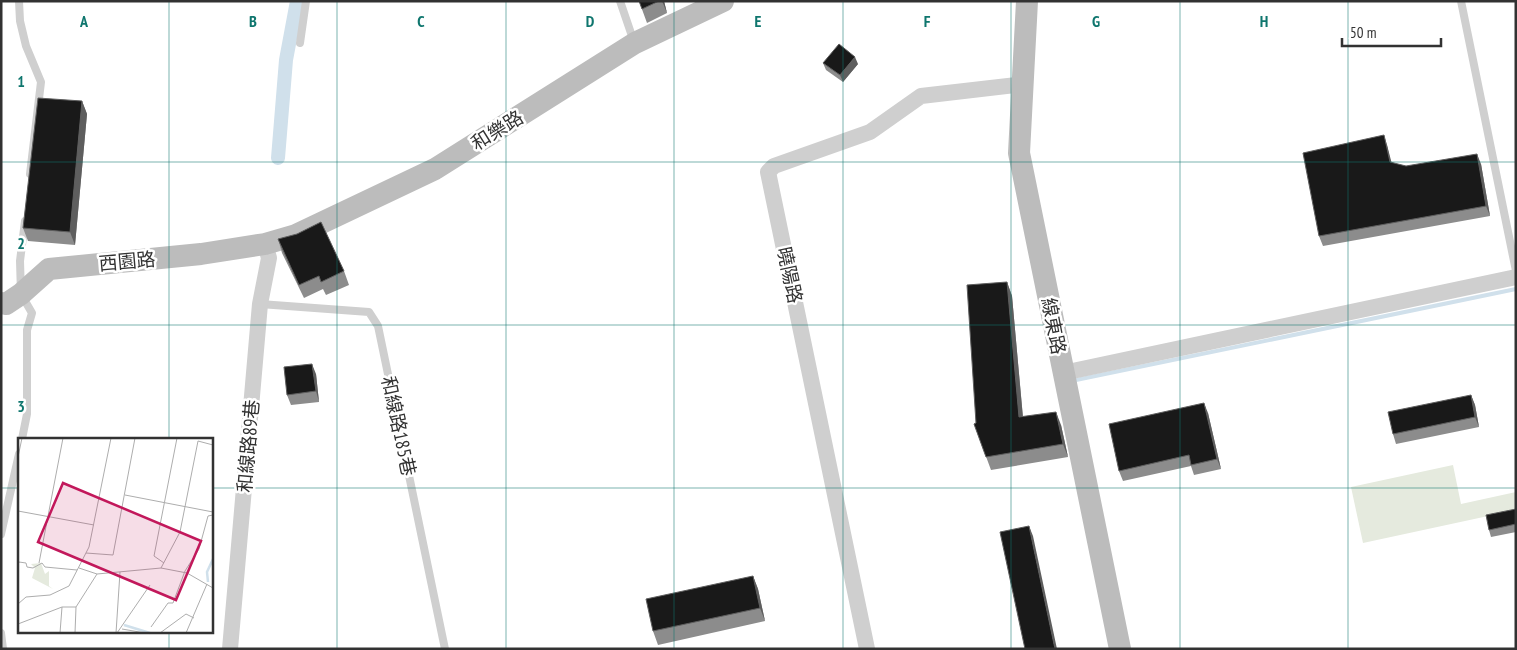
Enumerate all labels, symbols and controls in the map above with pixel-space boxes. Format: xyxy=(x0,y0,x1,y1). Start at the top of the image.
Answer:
text: A xyxy=(79,11,89,31)
text: B xyxy=(249,11,257,31)
text: C xyxy=(417,11,425,31)
text: D xyxy=(586,11,595,31)
text: E xyxy=(755,11,762,31)
text: F xyxy=(924,11,931,31)
text: G xyxy=(1092,11,1100,31)
text: H xyxy=(1260,11,1268,31)
scale bar xyxy=(1342,15,1441,47)
text: 50 m xyxy=(1350,23,1376,42)
text: 1 xyxy=(17,71,25,91)
street label: 和樂路 xyxy=(466,105,528,155)
text: 2 xyxy=(17,233,25,253)
street label: 曉陽路 xyxy=(772,245,808,305)
street label: 西園路 xyxy=(98,247,156,275)
street label: 線東路 xyxy=(1037,296,1071,356)
street label: 和線路185巷 xyxy=(377,374,421,478)
text: 3 xyxy=(17,396,25,416)
street label: 和線路89巷 xyxy=(232,399,264,493)
inset map xyxy=(18,438,212,632)

